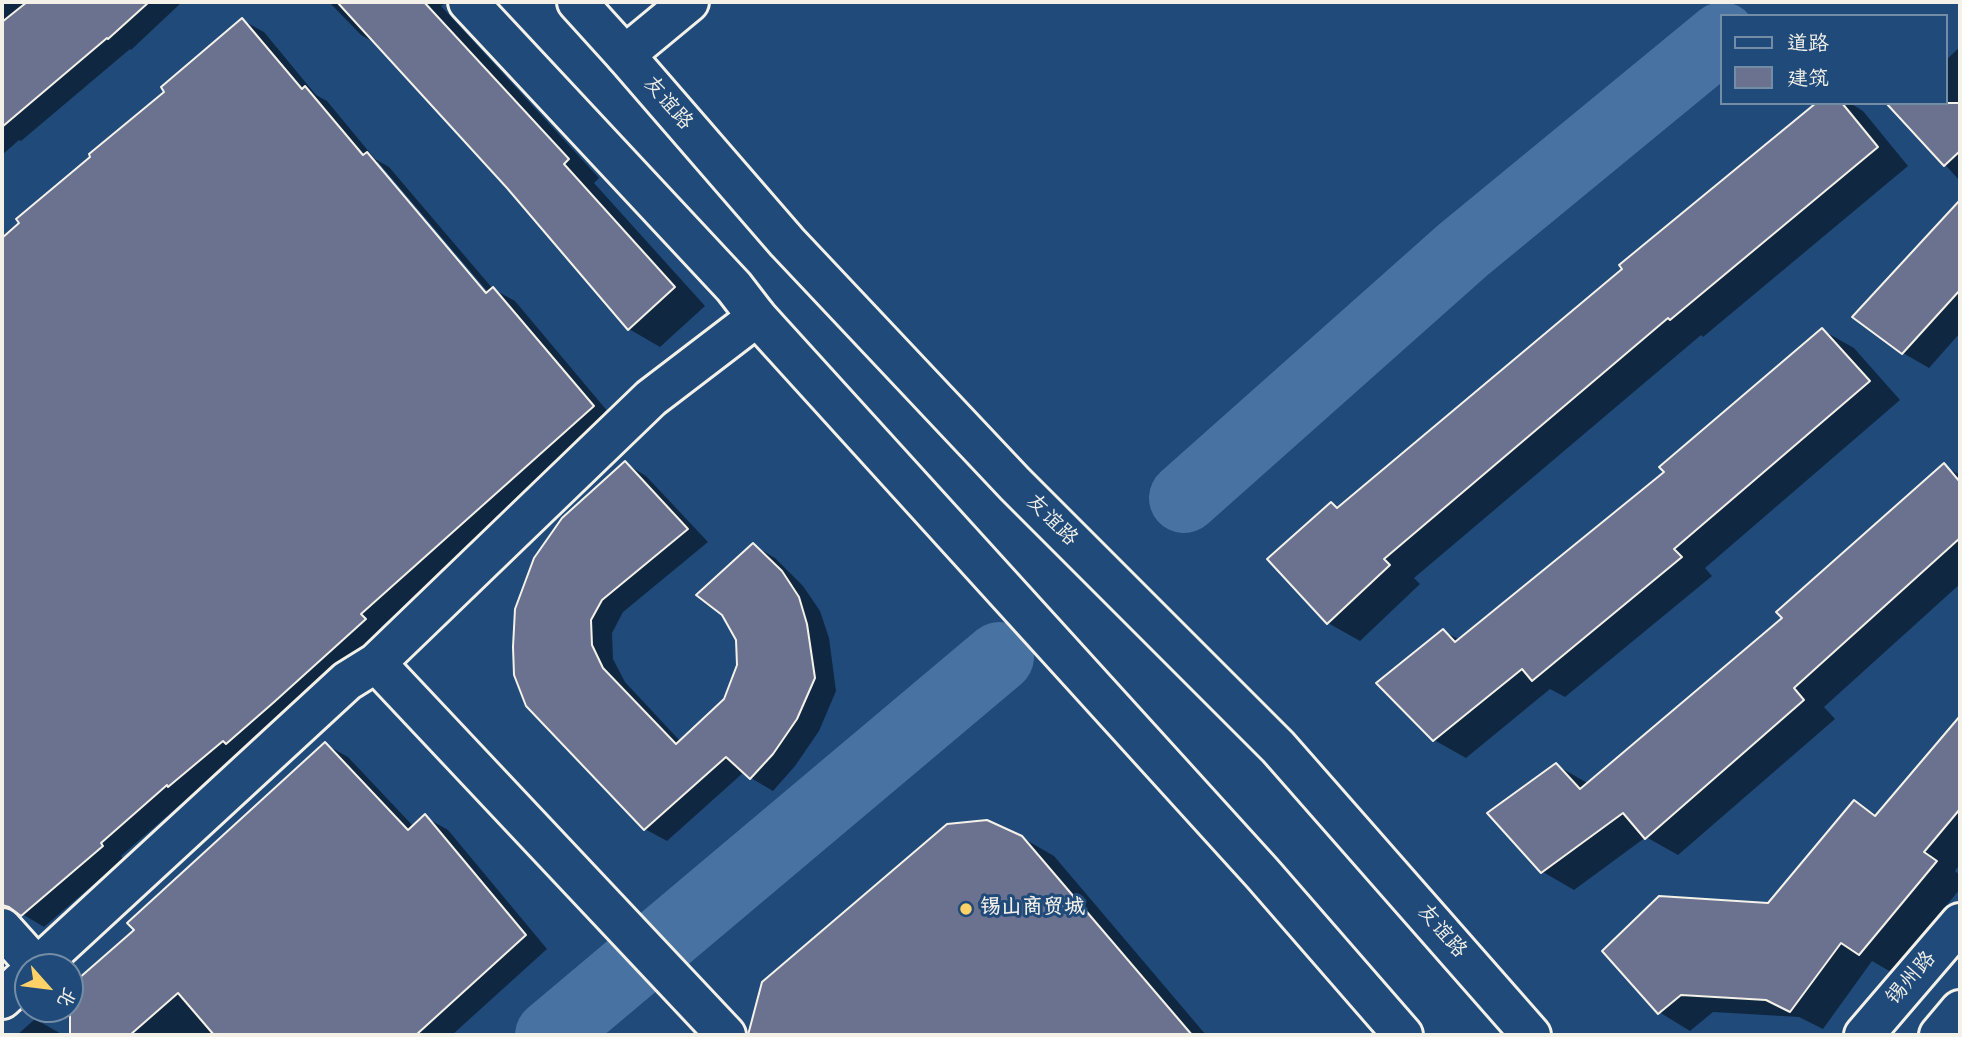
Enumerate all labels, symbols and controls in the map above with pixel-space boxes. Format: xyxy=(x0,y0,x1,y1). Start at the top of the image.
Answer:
legend xyxy=(1720,14,1948,105)
text: 道路 xyxy=(1787,29,1829,58)
text: 建筑 xyxy=(1787,64,1829,93)
street label: 友谊路 xyxy=(637,72,697,136)
street label: 友谊路 xyxy=(1020,490,1082,552)
place label: 锡山商贸城 xyxy=(980,896,1085,922)
street label: 友谊路 xyxy=(1411,900,1471,964)
marker: 锡山商贸城 xyxy=(958,901,974,917)
street label: 锡州路 xyxy=(1882,947,1942,1011)
north arrow xyxy=(14,953,84,1023)
text: 北 xyxy=(50,982,83,1012)

